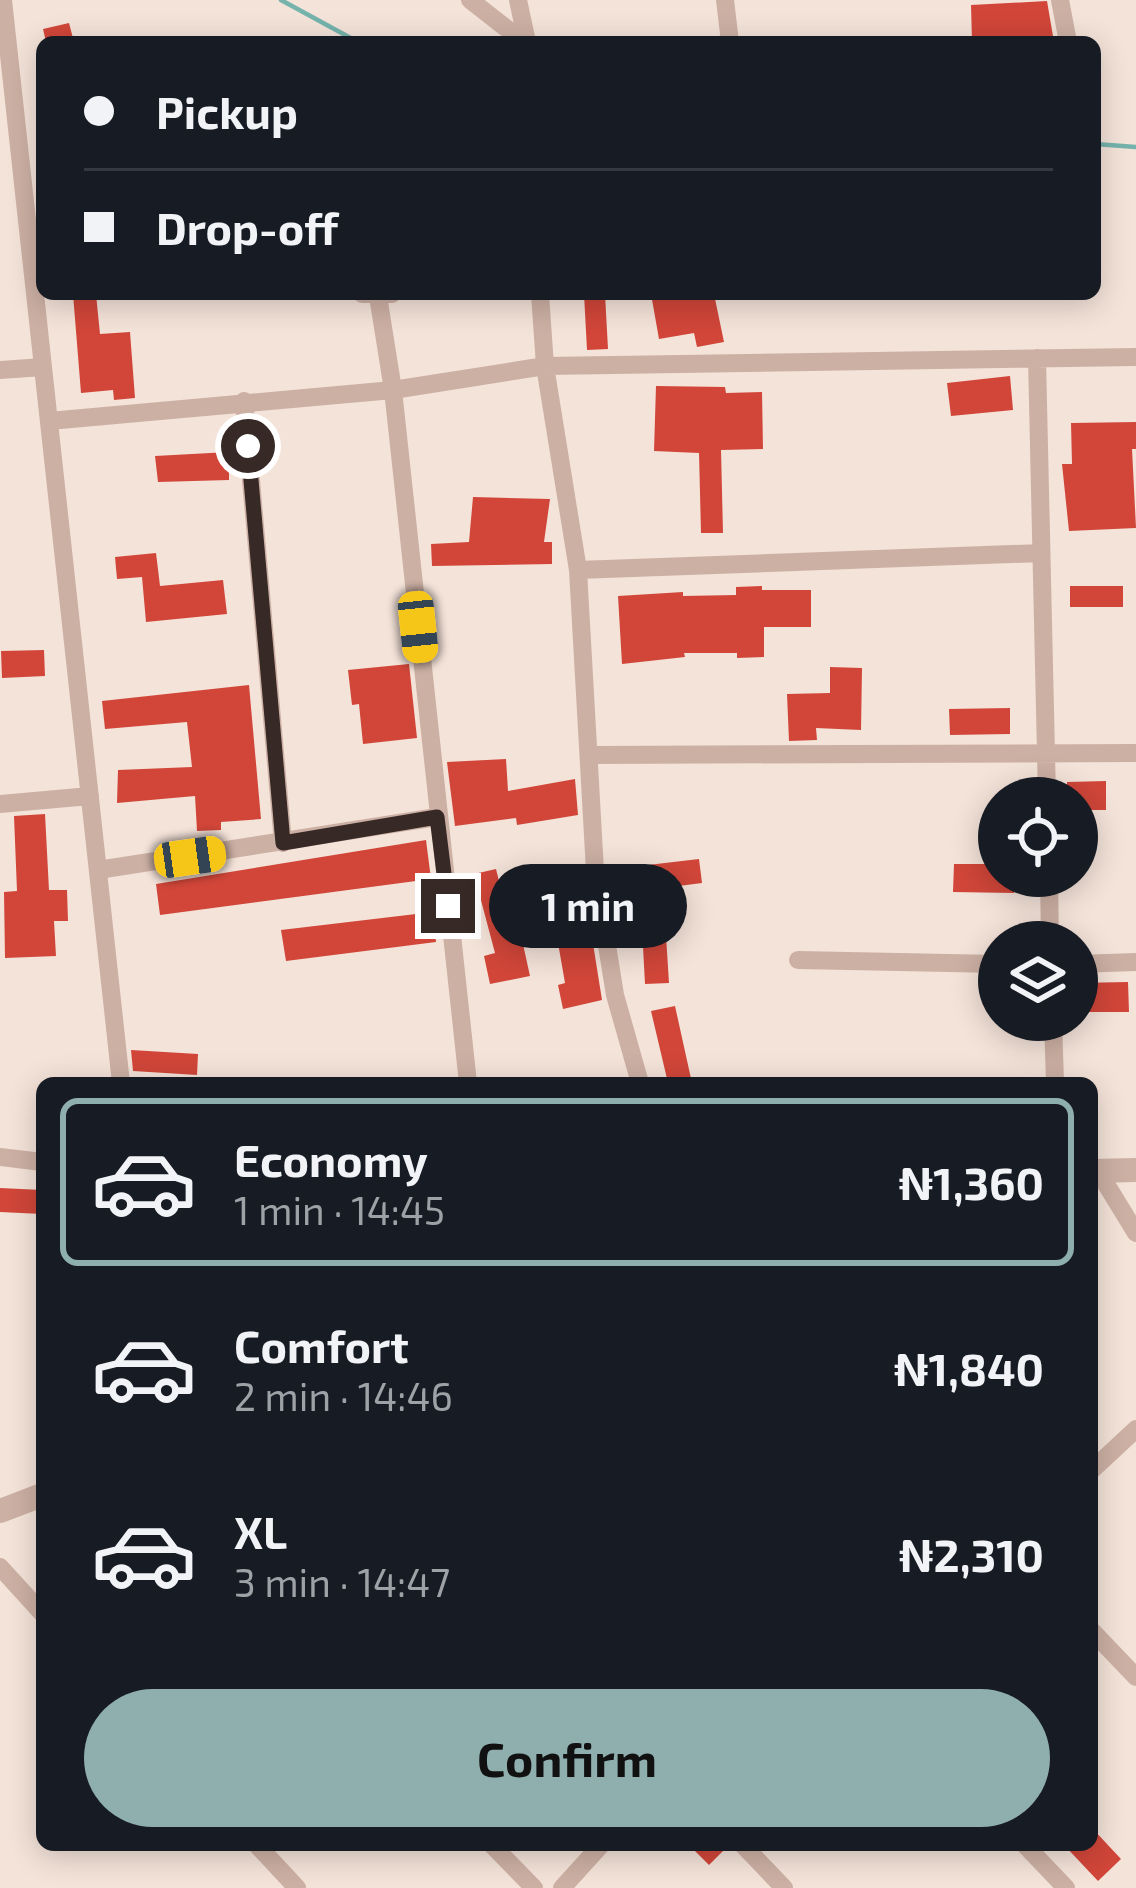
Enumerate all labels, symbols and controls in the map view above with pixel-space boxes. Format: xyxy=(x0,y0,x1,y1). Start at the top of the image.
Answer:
text: Pickup xyxy=(156,84,298,138)
text: Drop-off xyxy=(156,200,338,254)
route start xyxy=(221,419,275,473)
car xyxy=(396,589,440,665)
map controls xyxy=(978,777,1098,1041)
button: locate xyxy=(978,777,1098,897)
car xyxy=(152,834,228,880)
callout: 1 min xyxy=(490,864,688,948)
route end xyxy=(421,879,475,933)
text: 1 min xyxy=(541,882,635,929)
button: layers xyxy=(978,921,1098,1041)
icon: car xyxy=(90,1128,198,1236)
text: Economy xyxy=(234,1132,428,1186)
text: ₦1,360 xyxy=(898,1155,1044,1209)
text: 1 min · 14:45 xyxy=(234,1186,445,1233)
icon: car xyxy=(90,1314,198,1422)
text: Comfort xyxy=(234,1318,409,1372)
text: ₦1,840 xyxy=(894,1341,1044,1395)
text: 2 min · 14:46 xyxy=(234,1372,453,1419)
icon: car xyxy=(90,1500,198,1608)
text: XL xyxy=(234,1504,287,1558)
text: ₦2,310 xyxy=(899,1527,1044,1581)
text: 3 min · 14:47 xyxy=(234,1558,450,1605)
button: Confirm xyxy=(84,1689,1050,1827)

